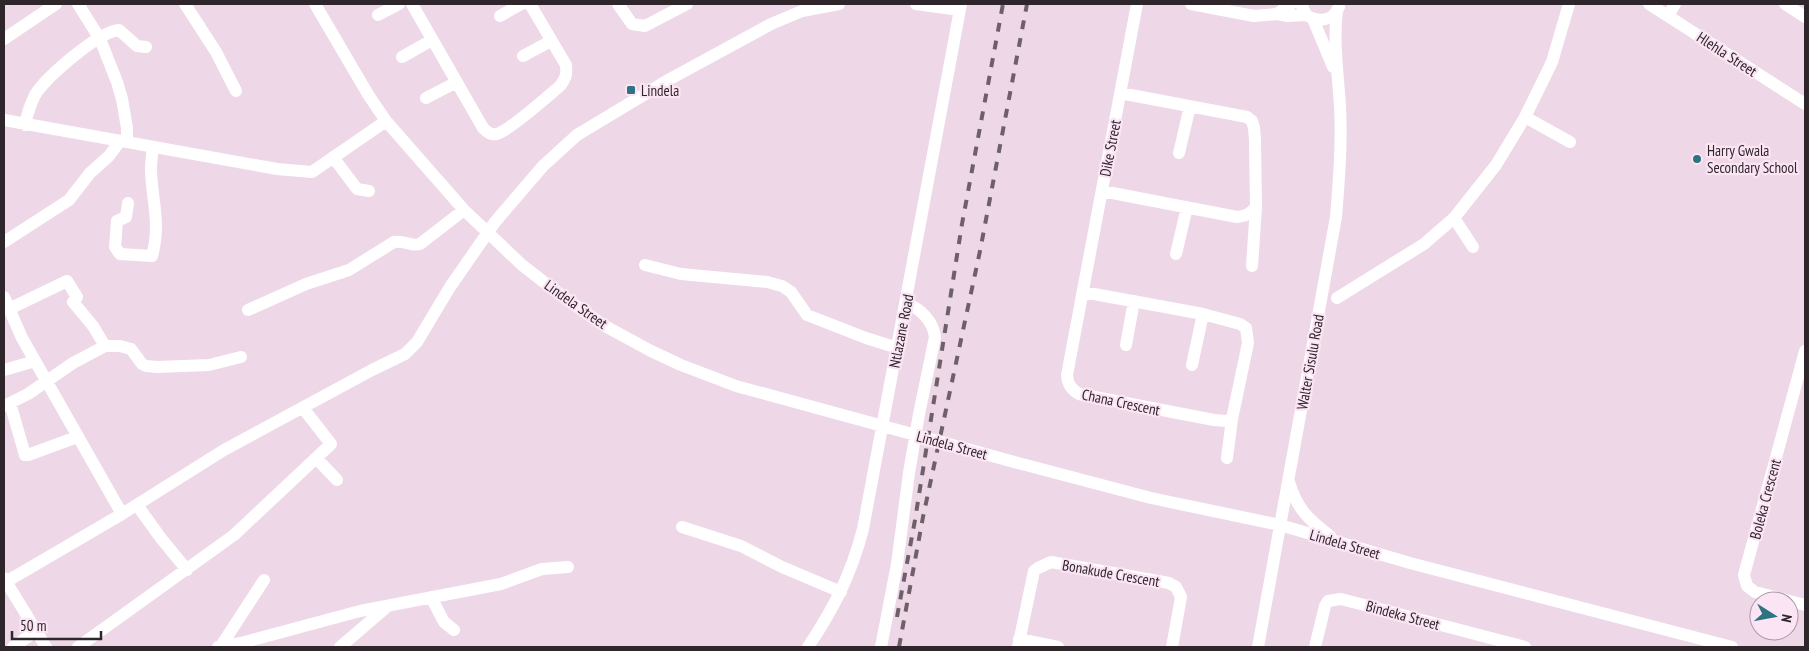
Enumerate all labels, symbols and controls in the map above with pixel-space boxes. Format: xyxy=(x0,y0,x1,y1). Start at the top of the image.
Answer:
street label: Hlehla Street xyxy=(1693,27,1761,81)
place label: Lindela xyxy=(641,81,679,100)
marker: Lindela xyxy=(625,84,637,96)
street label: Dike Street xyxy=(1095,118,1125,178)
place label: Harry Gwala Secondary School xyxy=(1707,141,1798,177)
marker: Harry Gwala Secondary School xyxy=(1691,153,1703,165)
street label: Lindela Street xyxy=(541,275,611,333)
street label: Ntlazane Road xyxy=(885,293,917,369)
street label: Walter Sisulu Road xyxy=(1292,313,1328,411)
street label: Chana Crescent xyxy=(1080,384,1162,420)
street label: Lindela Street xyxy=(915,426,989,464)
street label: Boleka Crescent xyxy=(1745,457,1785,541)
street label: Lindela Street xyxy=(1308,525,1382,563)
street label: Bonakude Crescent xyxy=(1061,555,1161,591)
north arrow xyxy=(1749,591,1799,641)
street label: Bindeka Street xyxy=(1364,596,1442,634)
scale bar xyxy=(12,608,101,640)
text: N xyxy=(1777,613,1796,624)
text: 50 m xyxy=(20,616,46,635)

